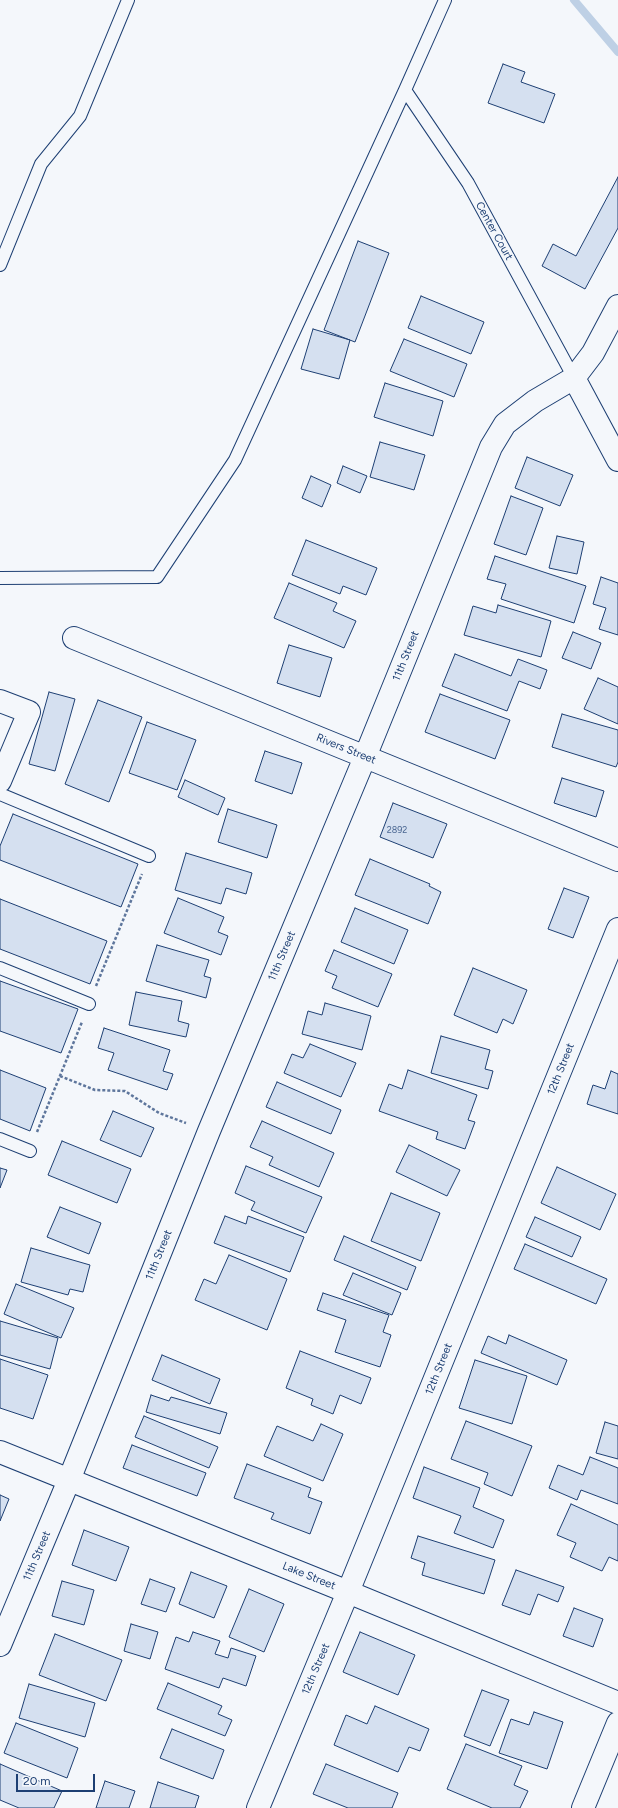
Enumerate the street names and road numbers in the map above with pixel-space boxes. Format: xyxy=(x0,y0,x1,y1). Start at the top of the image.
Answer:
street label: Center Court xyxy=(472,199,516,263)
street label: 11th Street xyxy=(390,629,422,683)
street label: Rivers Street xyxy=(314,731,378,767)
street label: 11th Street xyxy=(266,929,298,983)
street label: 12th Street xyxy=(545,1041,577,1097)
street label: 11th Street xyxy=(143,1228,175,1282)
street label: 12th Street xyxy=(423,1341,455,1397)
street label: 11th Street xyxy=(21,1529,53,1583)
street label: Lake Street xyxy=(281,1559,337,1593)
street label: 12th Street xyxy=(299,1641,333,1697)

